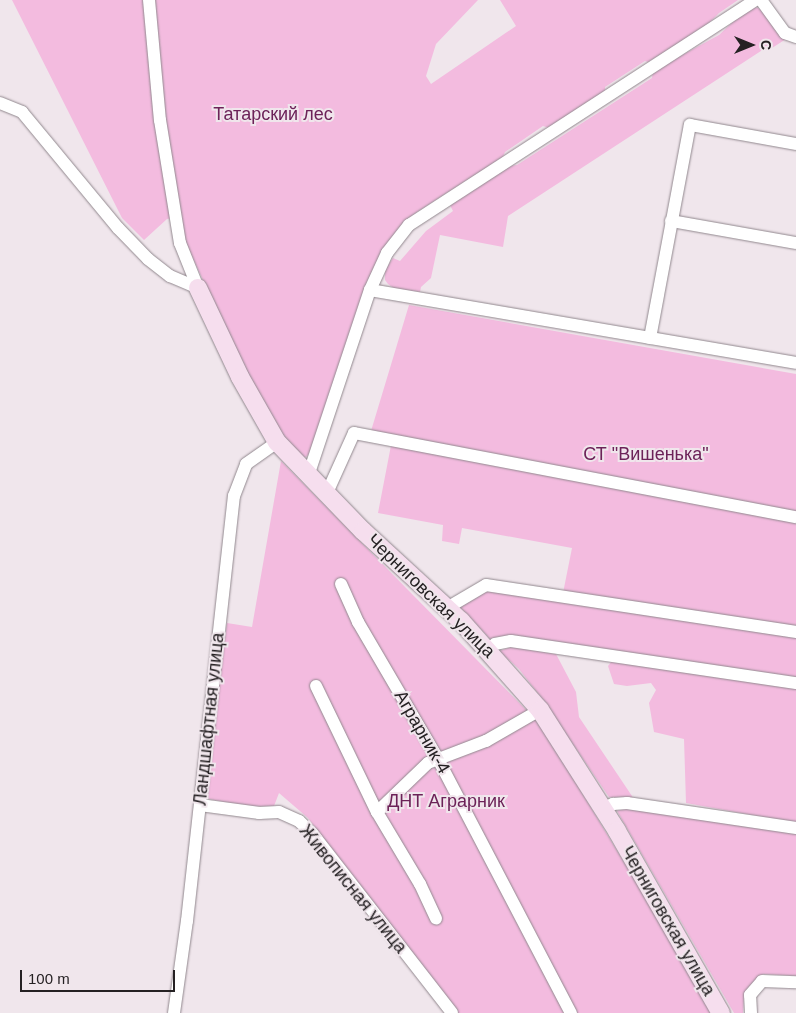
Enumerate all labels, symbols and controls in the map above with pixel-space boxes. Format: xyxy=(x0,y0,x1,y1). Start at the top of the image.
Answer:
north arrow xyxy=(726,20,776,70)
text: С xyxy=(758,40,774,50)
park label: Татарский лес xyxy=(213,103,333,125)
park label: СТ "Вишенька" xyxy=(583,443,709,465)
street label: Черниговская улица xyxy=(363,530,499,662)
street label: Ландшафтная улица xyxy=(189,632,229,806)
street label: Аграрник-4 xyxy=(390,687,454,777)
park label: ДНТ Аграрник xyxy=(387,790,505,812)
street label: Живописная улица xyxy=(295,820,411,958)
street label: Черниговская улица xyxy=(616,842,720,1000)
scale bar xyxy=(22,960,178,992)
text: 100 m xyxy=(28,970,70,987)

